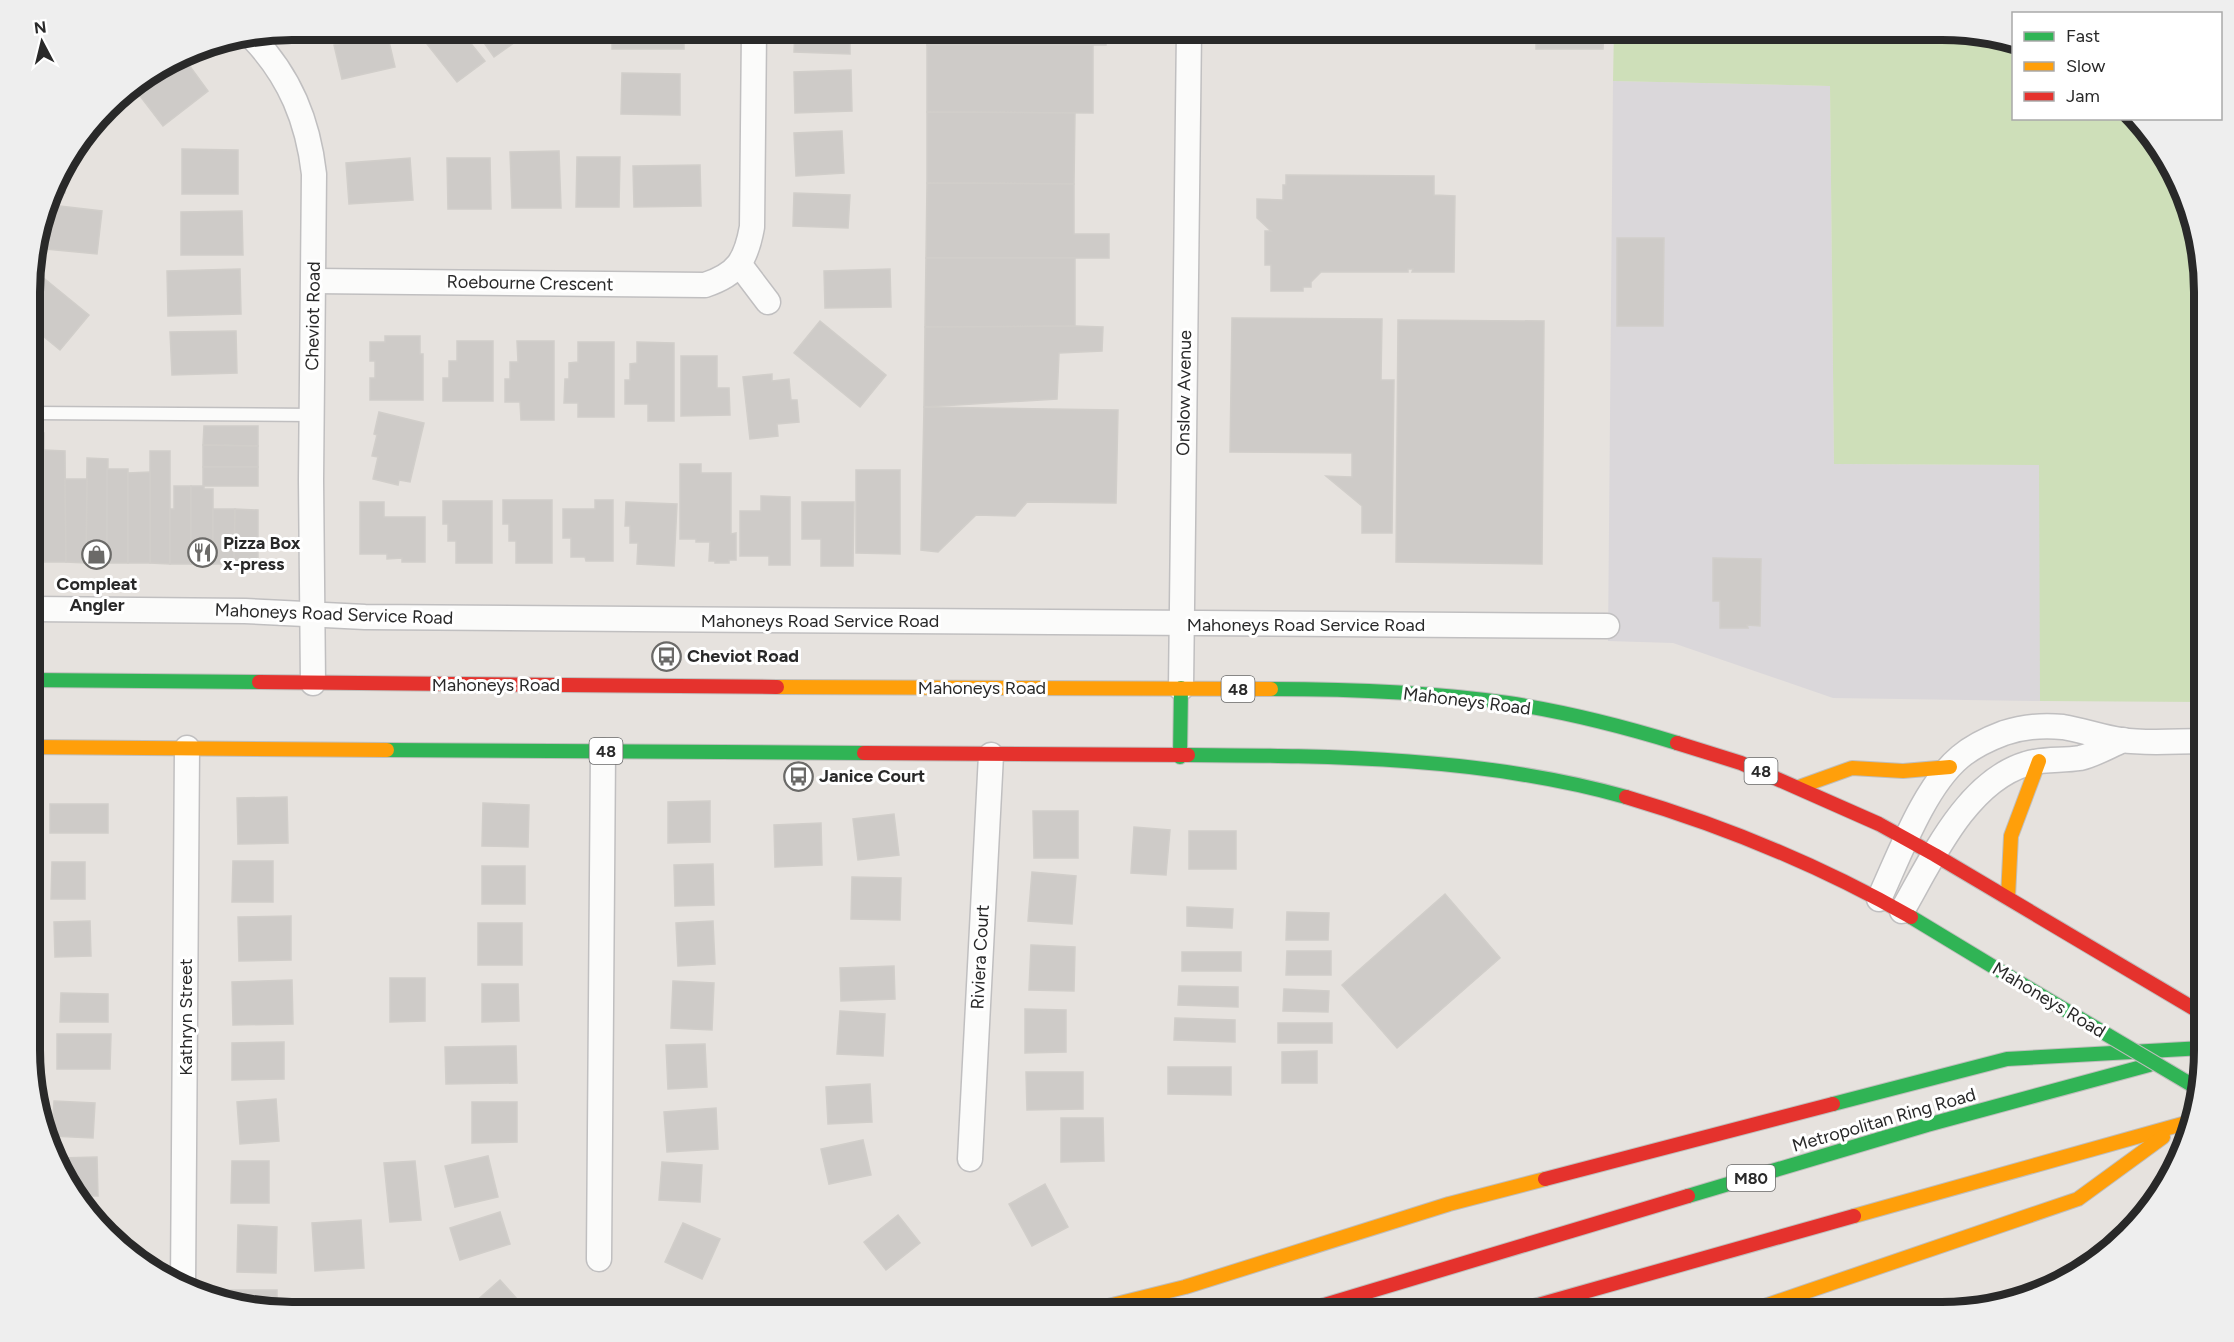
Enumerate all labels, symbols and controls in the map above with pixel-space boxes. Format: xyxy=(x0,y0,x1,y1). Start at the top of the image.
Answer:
north arrow xyxy=(12,12,72,72)
legend xyxy=(2012,12,2222,120)
text: N xyxy=(33,17,48,38)
text: Fast xyxy=(2066,25,2100,47)
text: Slow xyxy=(2066,55,2105,77)
text: Jam xyxy=(2066,85,2100,107)
street label: Cheviot Road xyxy=(301,261,325,371)
street label: Roebourne Crescent xyxy=(446,271,614,295)
street label: Onslow Avenue xyxy=(1172,330,1196,456)
place label: Pizza Box x-press xyxy=(223,532,301,575)
restaurant icon: Pizza Box x-press xyxy=(186,537,218,569)
shop icon: Compleat Angler xyxy=(81,539,113,571)
place label: Compleat Angler xyxy=(56,573,138,616)
street label: Mahoneys Road Service Road xyxy=(214,599,454,629)
street label: Mahoneys Road Service Road xyxy=(701,610,939,632)
street label: Mahoneys Road Service Road xyxy=(1187,614,1425,636)
bus stop icon: Cheviot Road xyxy=(650,640,682,672)
place label: Cheviot Road xyxy=(687,645,799,667)
street label: Mahoneys Road xyxy=(432,674,560,696)
road number: 48 xyxy=(1222,676,1254,702)
street label: Mahoneys Road xyxy=(918,677,1046,699)
street label: Mahoneys Road xyxy=(1402,682,1532,720)
road number: 48 xyxy=(590,738,622,764)
road number: 48 xyxy=(1744,758,1778,784)
bus stop icon: Janice Court xyxy=(782,760,814,792)
place label: Janice Court xyxy=(819,765,925,787)
street label: Riviera Court xyxy=(966,904,994,1010)
street label: Kathryn Street xyxy=(175,958,197,1076)
street label: Mahoneys Road xyxy=(1988,958,2110,1042)
street label: Metropolitan Ring Road xyxy=(1790,1083,1978,1157)
road number: M80 xyxy=(1727,1165,1775,1191)

